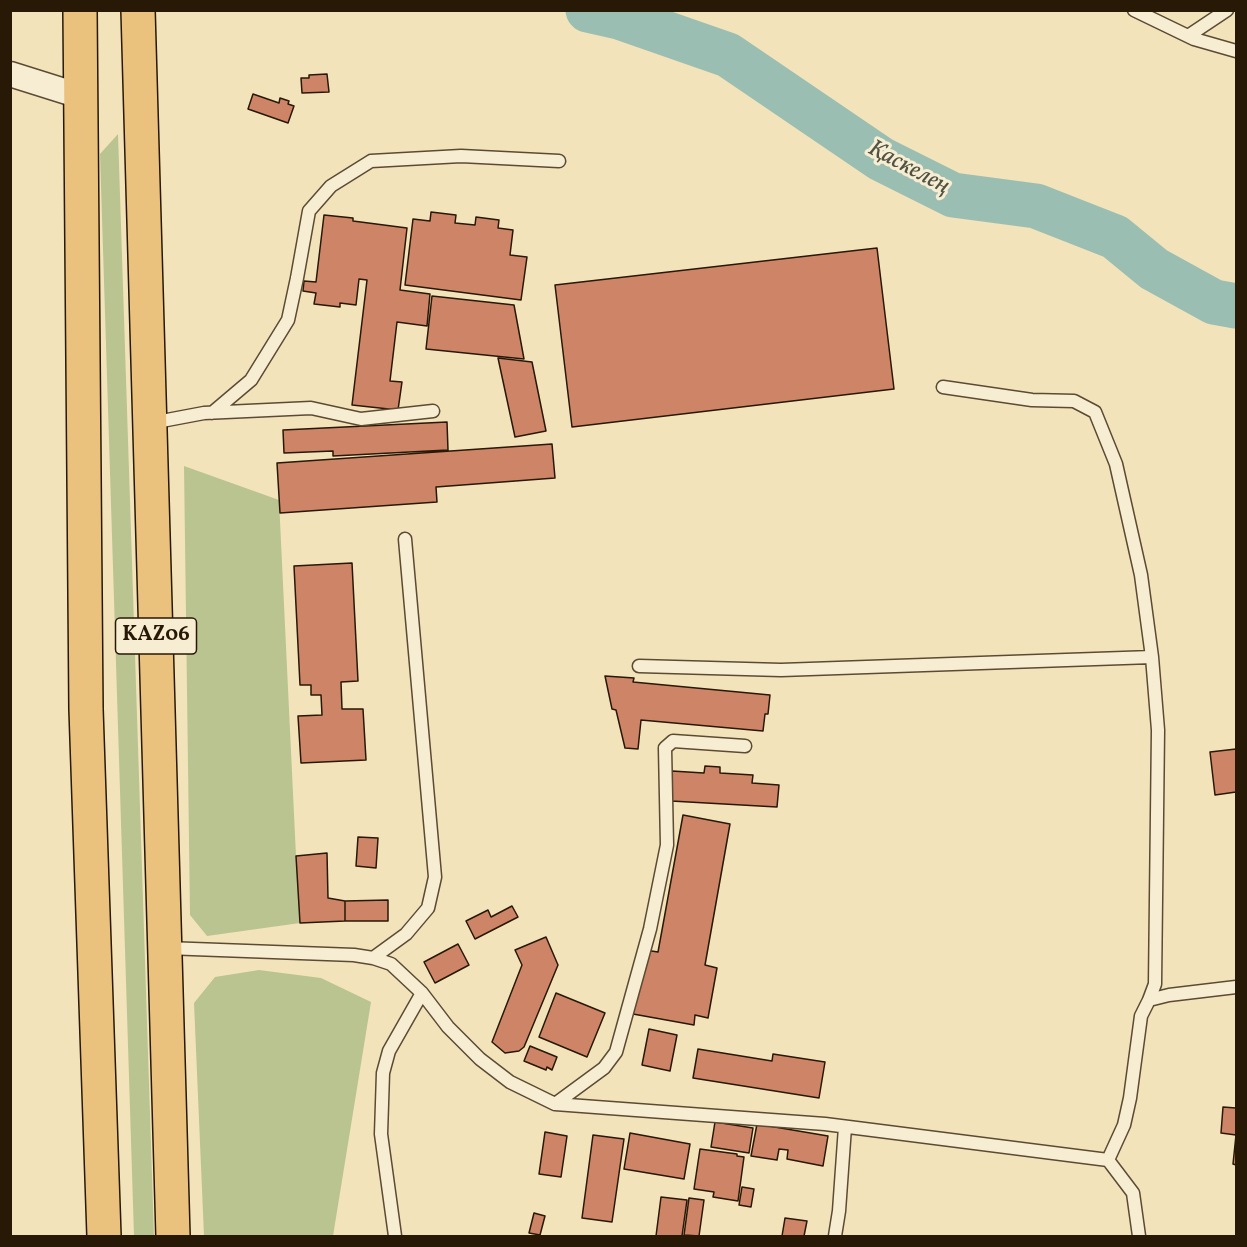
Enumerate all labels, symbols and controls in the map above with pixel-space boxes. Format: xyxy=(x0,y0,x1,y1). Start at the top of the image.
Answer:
water label: Қаскелең xyxy=(862,136,954,202)
road number: KАZ06 xyxy=(116,618,196,654)

